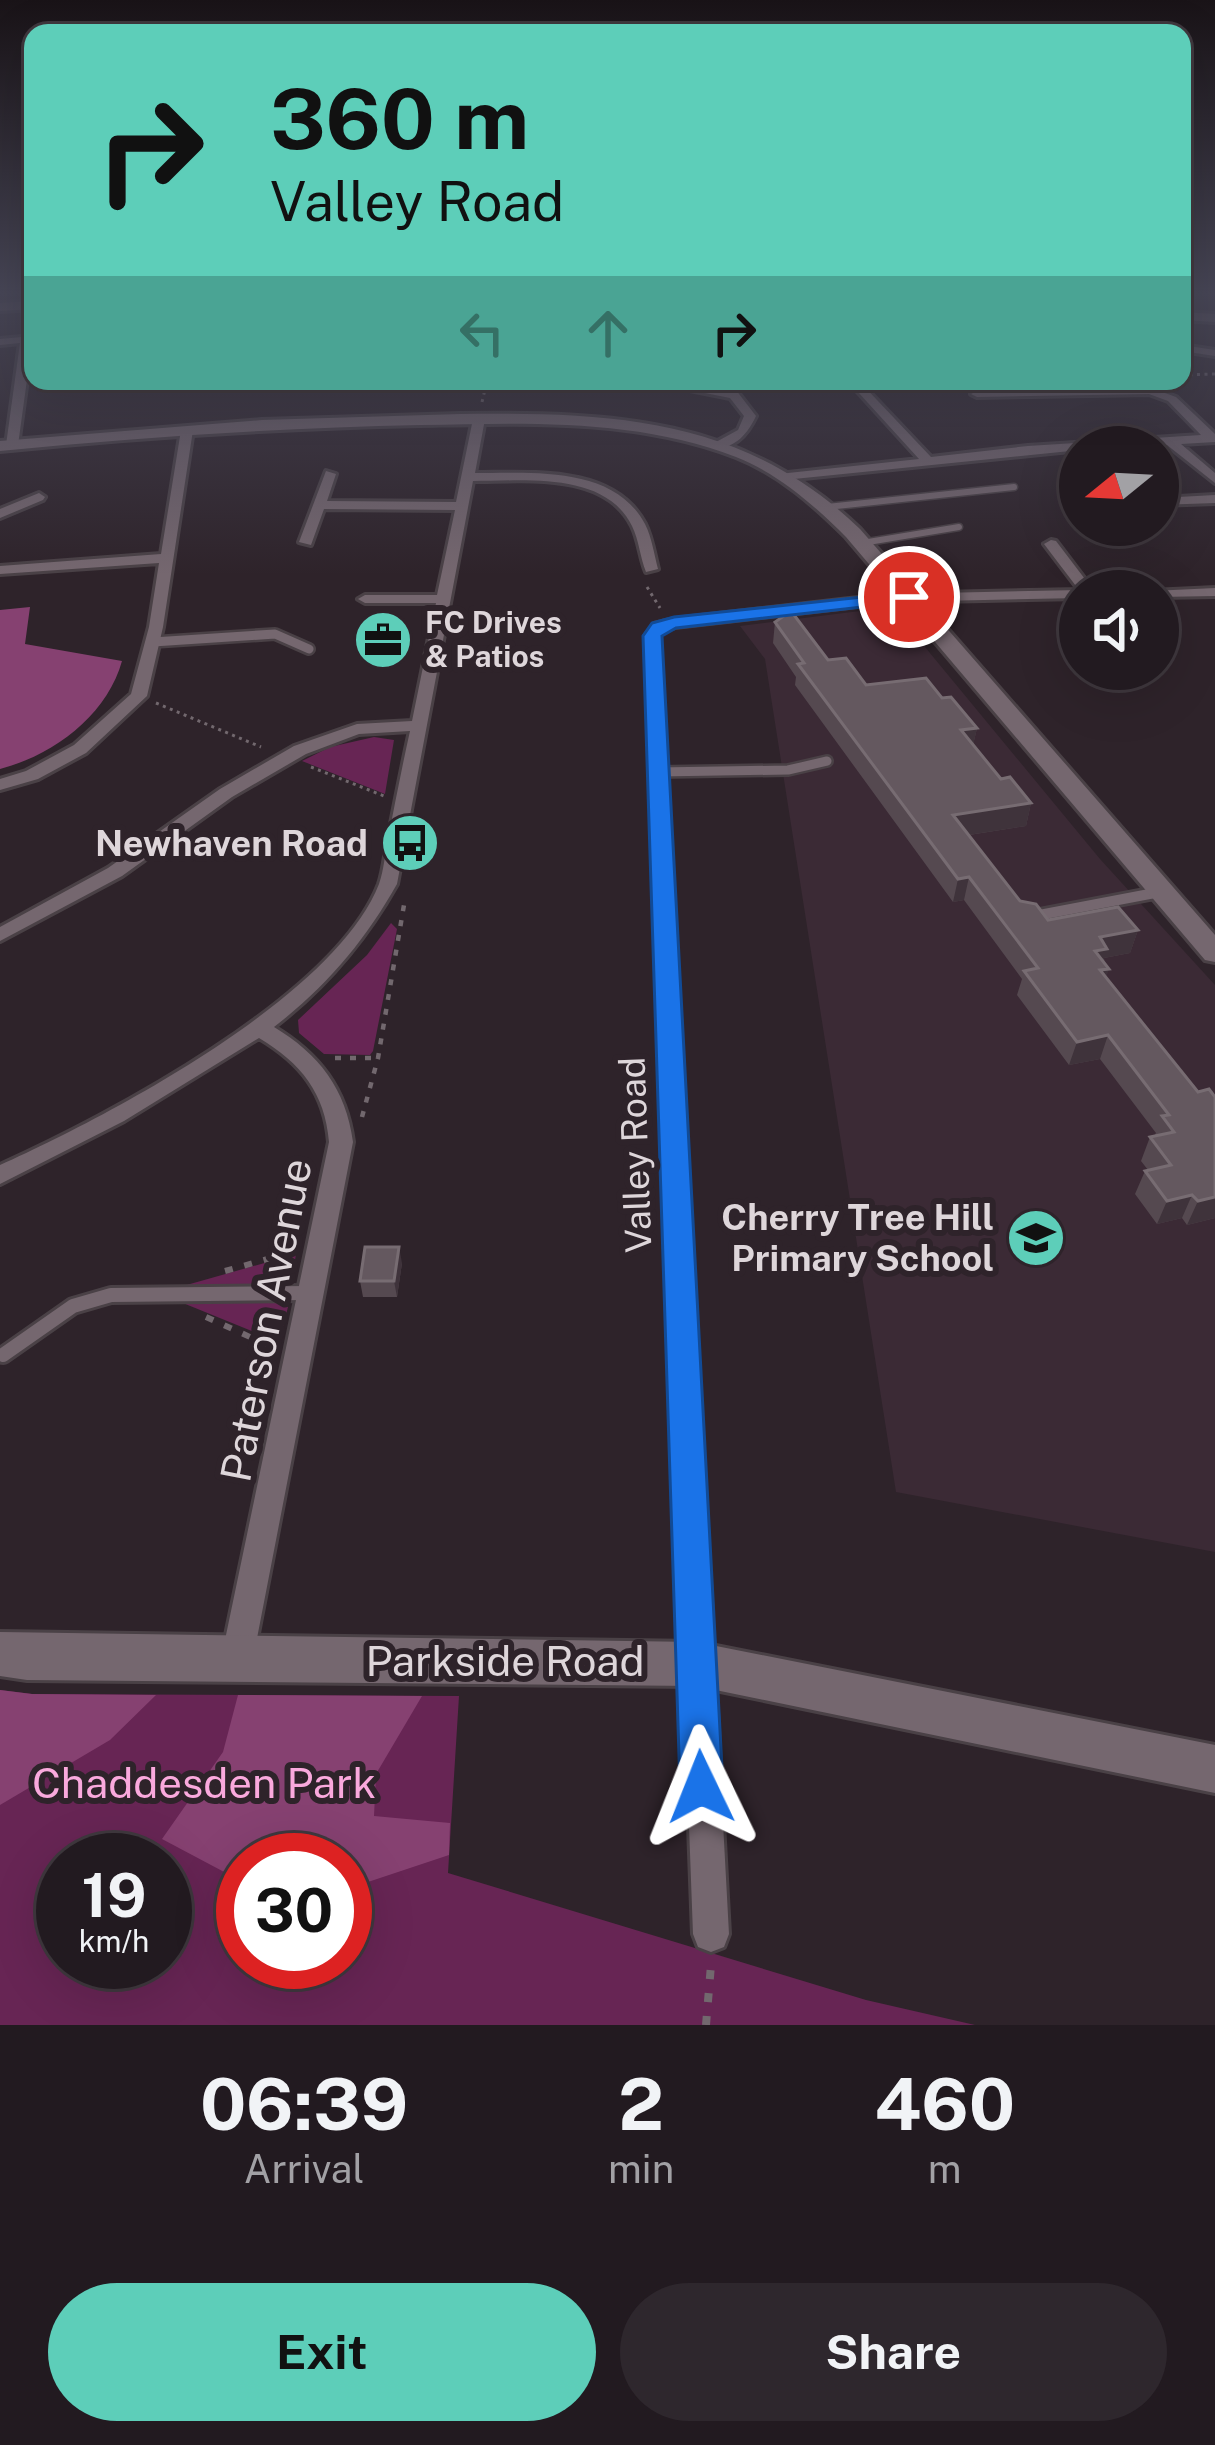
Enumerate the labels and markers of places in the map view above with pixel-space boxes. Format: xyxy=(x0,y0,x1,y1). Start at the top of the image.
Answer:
pin xyxy=(858,546,960,648)
place label: FC Drives & Patios xyxy=(425,604,562,674)
office icon: FC Drives & Patios xyxy=(352,609,414,671)
bus stop icon: Newhaven Road xyxy=(379,812,441,874)
place label: Newhaven Road xyxy=(95,822,368,864)
place label: Cherry Tree Hill Primary School xyxy=(721,1196,994,1279)
school or university icon: Cherry Tree Hill Primary School xyxy=(1005,1207,1067,1269)

